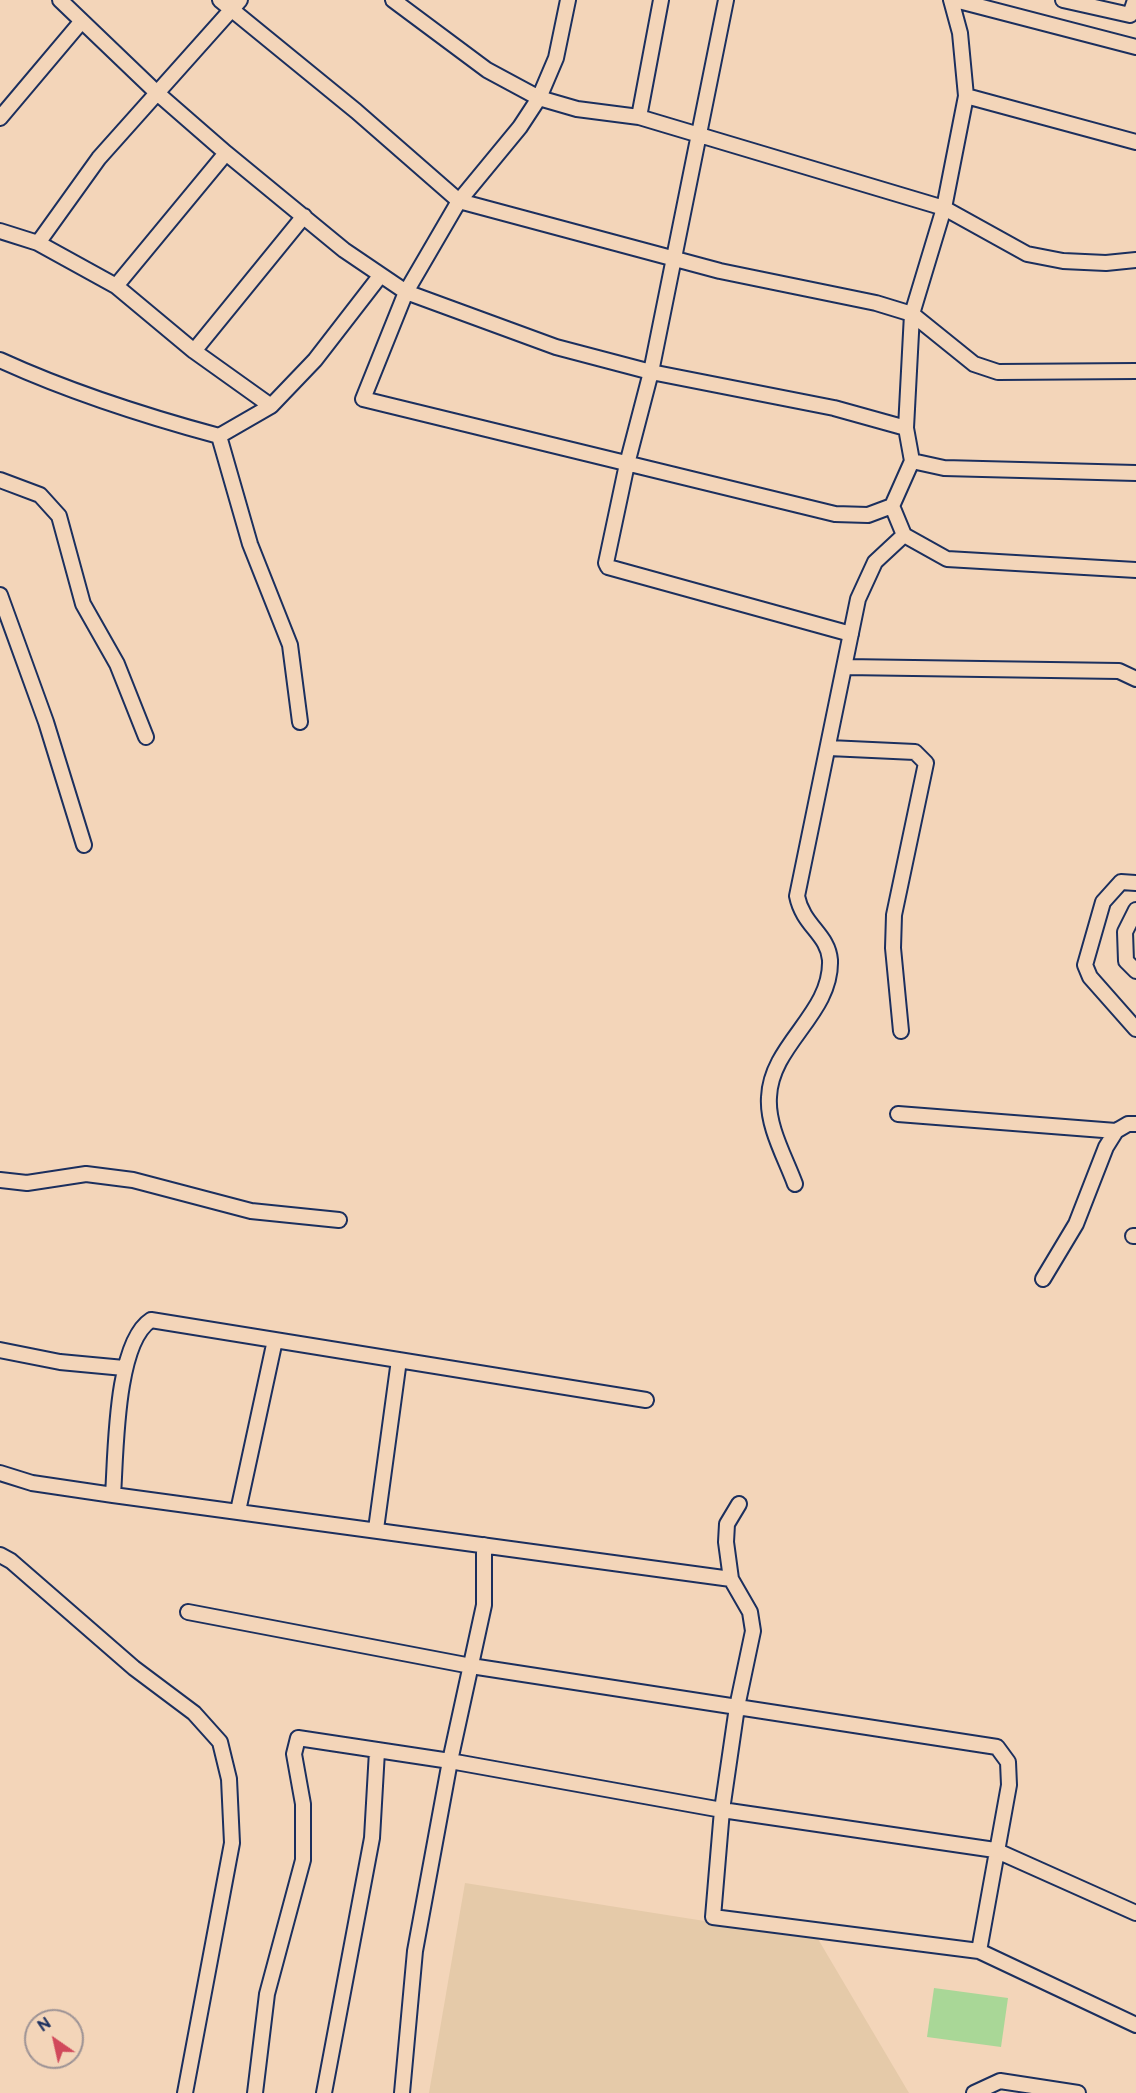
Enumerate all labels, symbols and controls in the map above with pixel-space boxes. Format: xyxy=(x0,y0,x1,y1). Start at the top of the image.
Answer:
north arrow xyxy=(24,2009,84,2069)
text: N xyxy=(34,2014,55,2037)

